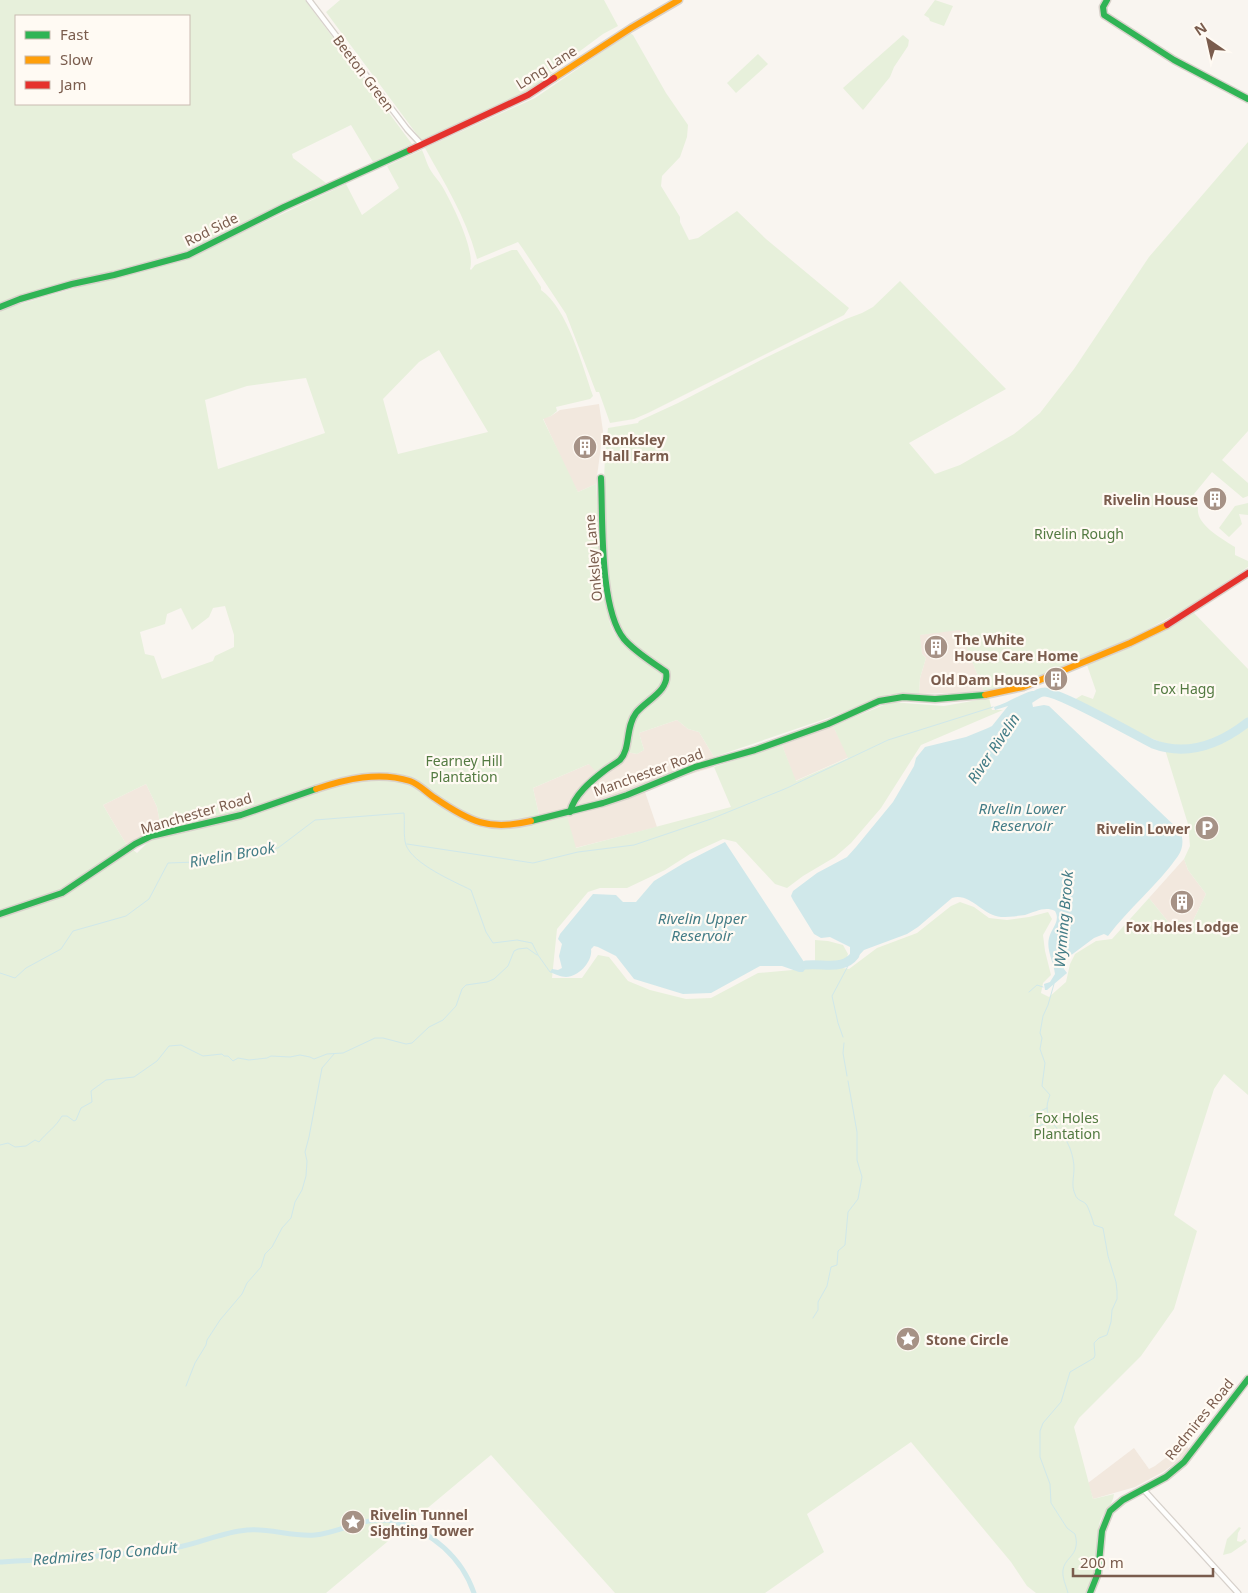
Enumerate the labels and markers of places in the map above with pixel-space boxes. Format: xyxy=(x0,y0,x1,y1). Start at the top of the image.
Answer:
place label: Ronksley Hall Farm xyxy=(602,430,669,465)
building icon: Ronksley Hall Farm xyxy=(572,434,598,460)
building icon: Rivelin House xyxy=(1202,486,1228,512)
place label: Rivelin House xyxy=(1103,490,1198,509)
place label: The White House Care Home xyxy=(954,630,1078,665)
building icon: The White House Care Home xyxy=(923,634,949,660)
building icon: Old Dam House xyxy=(1043,666,1069,692)
place label: Old Dam House xyxy=(930,670,1038,689)
parking icon: Rivelin Lower xyxy=(1194,815,1220,841)
place label: Rivelin Lower xyxy=(1096,819,1191,838)
building icon: Fox Holes Lodge xyxy=(1169,889,1195,915)
place label: Fox Holes Lodge xyxy=(1125,917,1239,936)
place icon: Stone Circle xyxy=(895,1326,921,1352)
place label: Stone Circle xyxy=(926,1330,1009,1349)
place label: Rivelin Tunnel Sighting Tower xyxy=(370,1505,475,1540)
place icon: Rivelin Tunnel Sighting Tower xyxy=(340,1509,366,1535)

